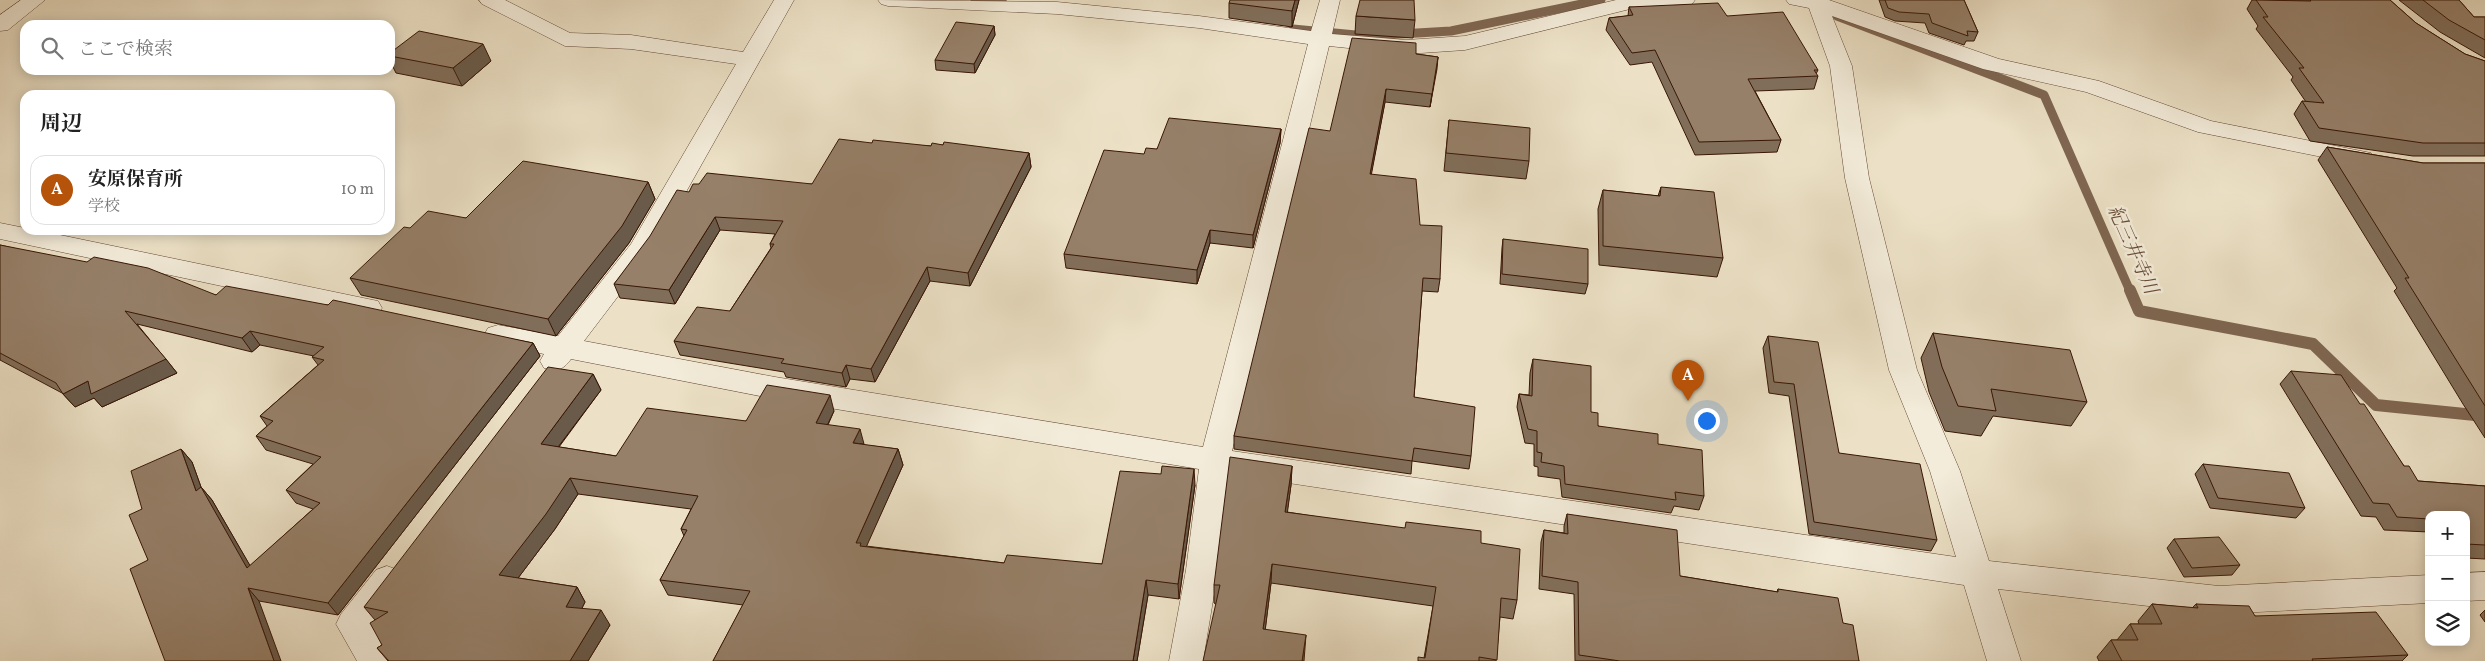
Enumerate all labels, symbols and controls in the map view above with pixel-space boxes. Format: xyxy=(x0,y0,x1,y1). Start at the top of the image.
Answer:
search box xyxy=(20,20,395,75)
icon: search xyxy=(38,34,66,62)
text: ここで検索 xyxy=(78,37,173,63)
text: 周辺 xyxy=(40,110,82,139)
text: 安原保育所 xyxy=(88,167,183,193)
text: A xyxy=(51,179,63,201)
text: 10 m xyxy=(341,179,374,201)
text: 学校 xyxy=(88,196,120,218)
water label: 紀三井寺川 xyxy=(2101,201,2164,301)
pin: A xyxy=(1672,360,1704,401)
your location xyxy=(1694,408,1720,434)
map controls xyxy=(2425,511,2470,646)
button: + xyxy=(2425,511,2470,556)
button: − xyxy=(2425,556,2470,601)
button: layers xyxy=(2425,601,2470,646)

